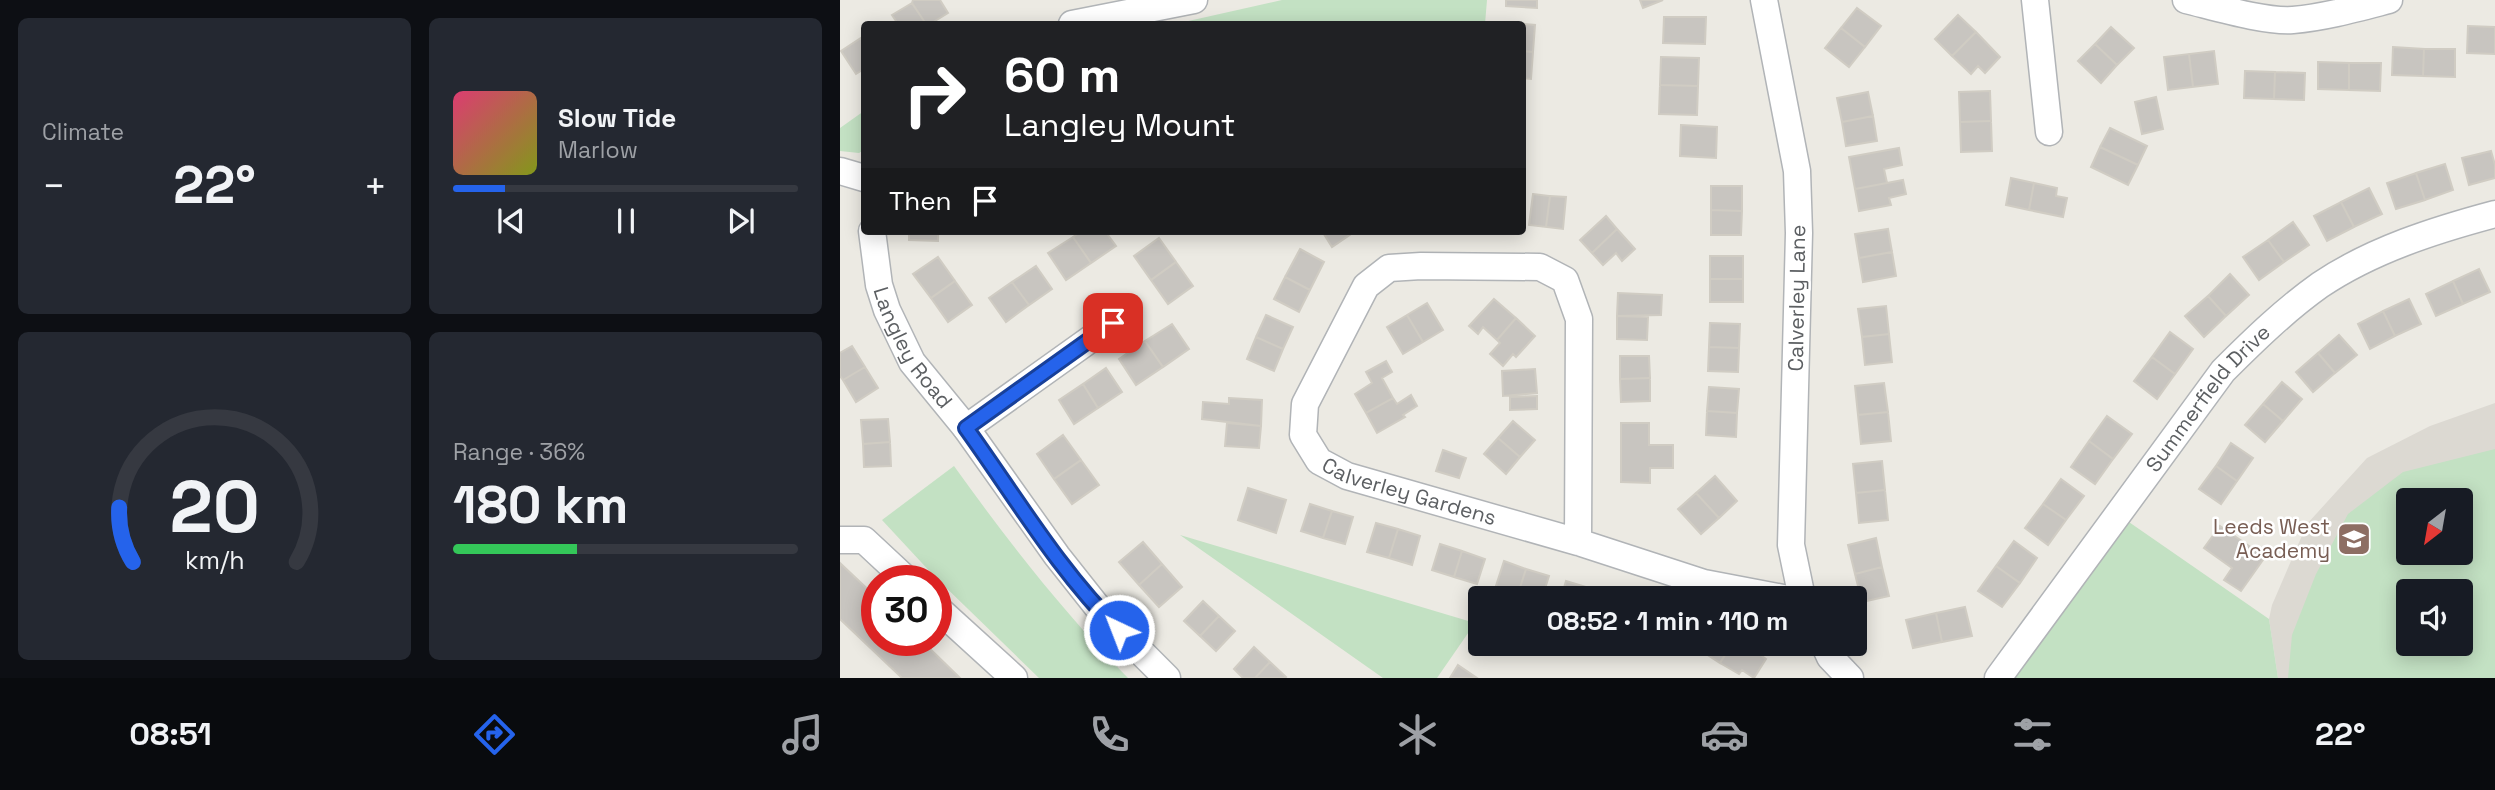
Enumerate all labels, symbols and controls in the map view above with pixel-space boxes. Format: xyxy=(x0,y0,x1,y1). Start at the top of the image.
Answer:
text: 60 m xyxy=(1004,44,1120,106)
icon: right xyxy=(889,49,980,140)
text: Slow Tide xyxy=(558,101,676,135)
text: Langley Mount xyxy=(1004,105,1236,145)
text: Climate xyxy=(42,117,124,147)
text: Marlow xyxy=(558,135,638,165)
text: 22° xyxy=(173,152,256,218)
text: − xyxy=(42,162,66,210)
text: + xyxy=(363,162,387,210)
icon: arrive xyxy=(966,182,1004,220)
text: Then xyxy=(889,184,952,218)
icon: previous xyxy=(492,202,530,240)
icon: pause xyxy=(607,202,645,240)
icon: next xyxy=(722,202,760,240)
street label: Calverley Lane xyxy=(1782,224,1811,372)
street label: Langley Road xyxy=(867,283,958,414)
pin xyxy=(1083,293,1143,353)
icon: arrive xyxy=(1094,304,1132,342)
street label: Summerfield Drive xyxy=(2140,318,2276,477)
text: Range · 36% xyxy=(453,437,585,467)
street label: Calverley Gardens xyxy=(1317,451,1499,531)
text: 20 xyxy=(169,460,260,553)
text: 180 km xyxy=(453,472,628,538)
north arrow xyxy=(2396,488,2473,565)
map controls xyxy=(2396,488,2473,656)
place label: Leeds West Academy xyxy=(2213,513,2330,564)
school or university icon: Leeds West Academy xyxy=(2335,520,2373,558)
text: km/h xyxy=(185,544,244,576)
speed limit sign: 30 xyxy=(861,565,952,656)
button: sound xyxy=(2396,579,2473,656)
position arrow xyxy=(1082,593,1156,667)
text: 08:52 · 1 min · 110 m xyxy=(1547,604,1788,638)
icon: directions xyxy=(470,710,519,759)
icon: music xyxy=(778,710,827,759)
icon: phone xyxy=(1085,710,1134,759)
icon: climate xyxy=(1393,710,1442,759)
icon: car xyxy=(1700,710,1749,759)
icon: filters xyxy=(2008,710,2057,759)
text: 08:51 xyxy=(129,714,212,754)
text: 22° xyxy=(2315,714,2366,754)

